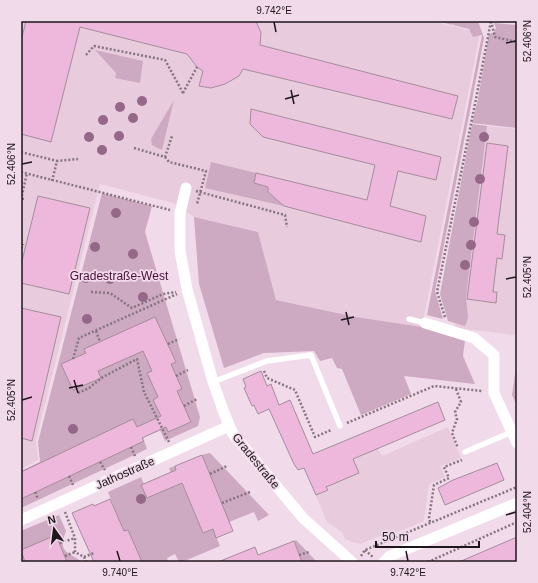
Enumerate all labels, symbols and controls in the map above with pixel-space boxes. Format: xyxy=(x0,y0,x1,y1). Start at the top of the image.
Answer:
text: 9.742°E xyxy=(256,5,292,16)
text: 52.406°N xyxy=(522,20,533,62)
text: 52.406°N xyxy=(6,143,17,185)
text: 52.405°N xyxy=(522,256,533,298)
park label: Gradestraße-West xyxy=(70,269,169,283)
text: 52.405°N xyxy=(6,379,17,421)
street label: Gradestraße xyxy=(229,430,283,492)
street label: Jathostraße xyxy=(93,454,157,492)
text: 52.404°N xyxy=(522,491,533,533)
north arrow xyxy=(34,509,74,549)
text: N xyxy=(46,513,57,526)
scale bar xyxy=(376,523,479,549)
text: 50 m xyxy=(382,530,409,544)
text: 9.740°E xyxy=(102,567,138,578)
text: 9.742°E xyxy=(390,567,426,578)

